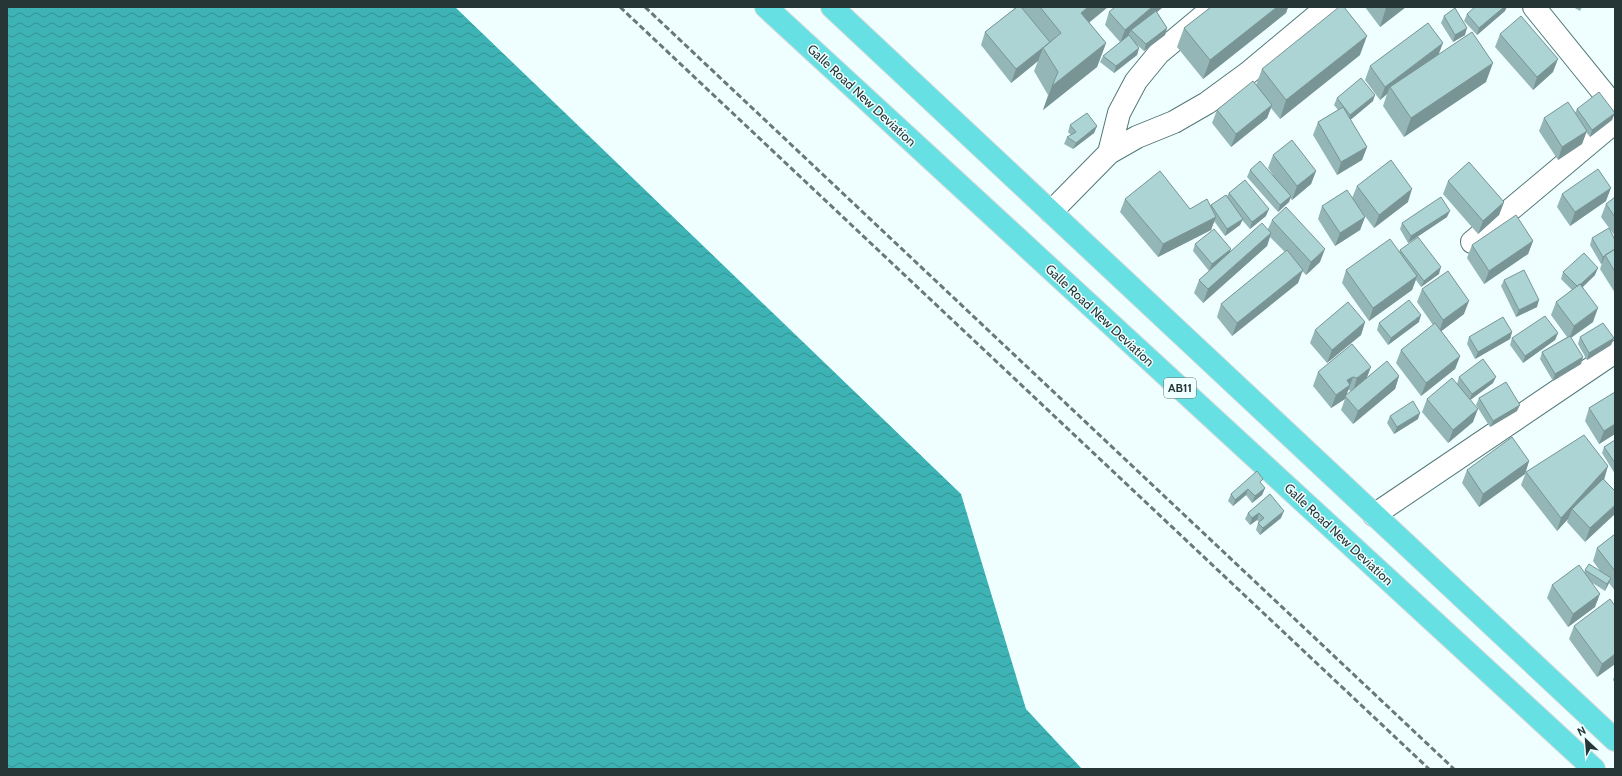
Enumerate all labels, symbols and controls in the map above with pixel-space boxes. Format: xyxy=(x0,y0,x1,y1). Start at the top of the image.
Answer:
street label: Galle Road New Deviation xyxy=(804,41,920,149)
street label: Galle Road New Deviation xyxy=(1042,261,1158,369)
road number: AB11 xyxy=(1164,378,1196,398)
street label: Galle Road New Deviation xyxy=(1281,480,1397,588)
north arrow xyxy=(1566,720,1606,760)
text: N xyxy=(1575,723,1588,739)

